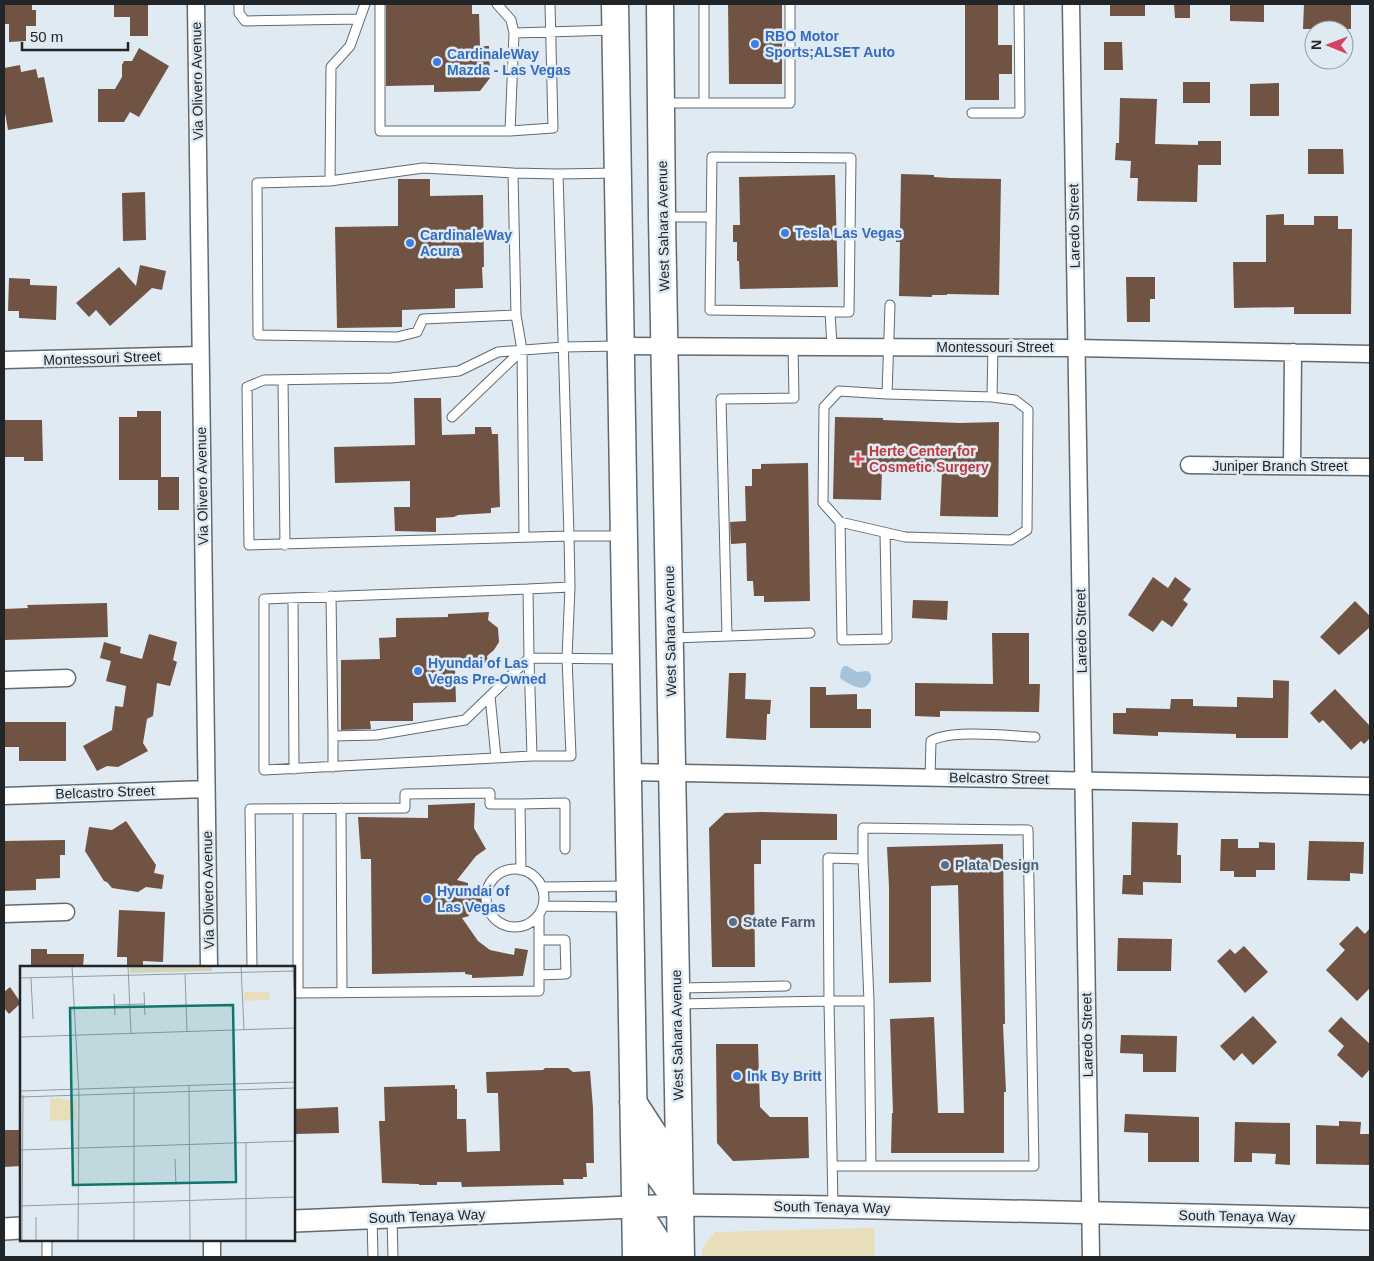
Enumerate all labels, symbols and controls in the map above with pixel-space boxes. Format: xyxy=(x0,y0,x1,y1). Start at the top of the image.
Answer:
scale bar xyxy=(22,20,129,52)
north arrow xyxy=(1304,20,1354,70)
street label: Via Olivero Avenue xyxy=(188,21,206,140)
text: 50 m xyxy=(30,28,63,45)
place label: RBO Motor Sports;ALSET Auto xyxy=(765,28,895,60)
marker: RBO Motor Sports;ALSET Auto xyxy=(749,38,761,50)
text: N xyxy=(1308,40,1324,50)
place label: CardinaleWay Mazda - Las Vegas xyxy=(447,46,571,78)
marker: CardinaleWay Mazda - Las Vegas xyxy=(431,56,443,68)
street label: West Sahara Avenue xyxy=(654,160,672,292)
street label: Laredo Street xyxy=(1065,183,1083,269)
place label: Tesla Las Vegas xyxy=(795,225,902,241)
place label: CardinaleWay Acura xyxy=(420,227,512,259)
marker: Tesla Las Vegas xyxy=(779,227,791,239)
marker: CardinaleWay Acura xyxy=(404,237,416,249)
street label: Montessouri Street xyxy=(936,339,1054,355)
street label: Montessouri Street xyxy=(43,348,161,368)
street label: Via Olivero Avenue xyxy=(193,426,211,545)
place label: Herte Center for Cosmetic Surgery xyxy=(869,443,989,475)
marker: Herte Center for Cosmetic Surgery xyxy=(851,452,865,466)
street label: Juniper Branch Street xyxy=(1212,458,1348,474)
street label: West Sahara Avenue xyxy=(661,565,679,697)
street label: Laredo Street xyxy=(1072,588,1090,674)
place label: Hyundai of Las Vegas Pre-Owned xyxy=(428,655,546,687)
marker: Hyundai of Las Vegas Pre-Owned xyxy=(412,665,424,677)
street label: Belcastro Street xyxy=(949,769,1049,787)
street label: Belcastro Street xyxy=(55,782,155,802)
street label: Via Olivero Avenue xyxy=(199,830,217,949)
place label: Plata Design xyxy=(955,857,1039,873)
marker: Plata Design xyxy=(939,859,951,871)
place label: Hyundai of Las Vegas xyxy=(437,883,510,915)
marker: Hyundai of Las Vegas xyxy=(421,893,433,905)
place label: State Farm xyxy=(743,914,815,930)
marker: State Farm xyxy=(727,916,739,928)
inset map xyxy=(20,966,295,1241)
street label: West Sahara Avenue xyxy=(668,969,686,1101)
street label: Laredo Street xyxy=(1078,992,1096,1078)
place label: Ink By Britt xyxy=(747,1068,822,1084)
marker: Ink By Britt xyxy=(731,1070,743,1082)
street label: South Tenaya Way xyxy=(773,1198,891,1216)
street label: South Tenaya Way xyxy=(368,1206,486,1226)
street label: South Tenaya Way xyxy=(1178,1207,1296,1225)

